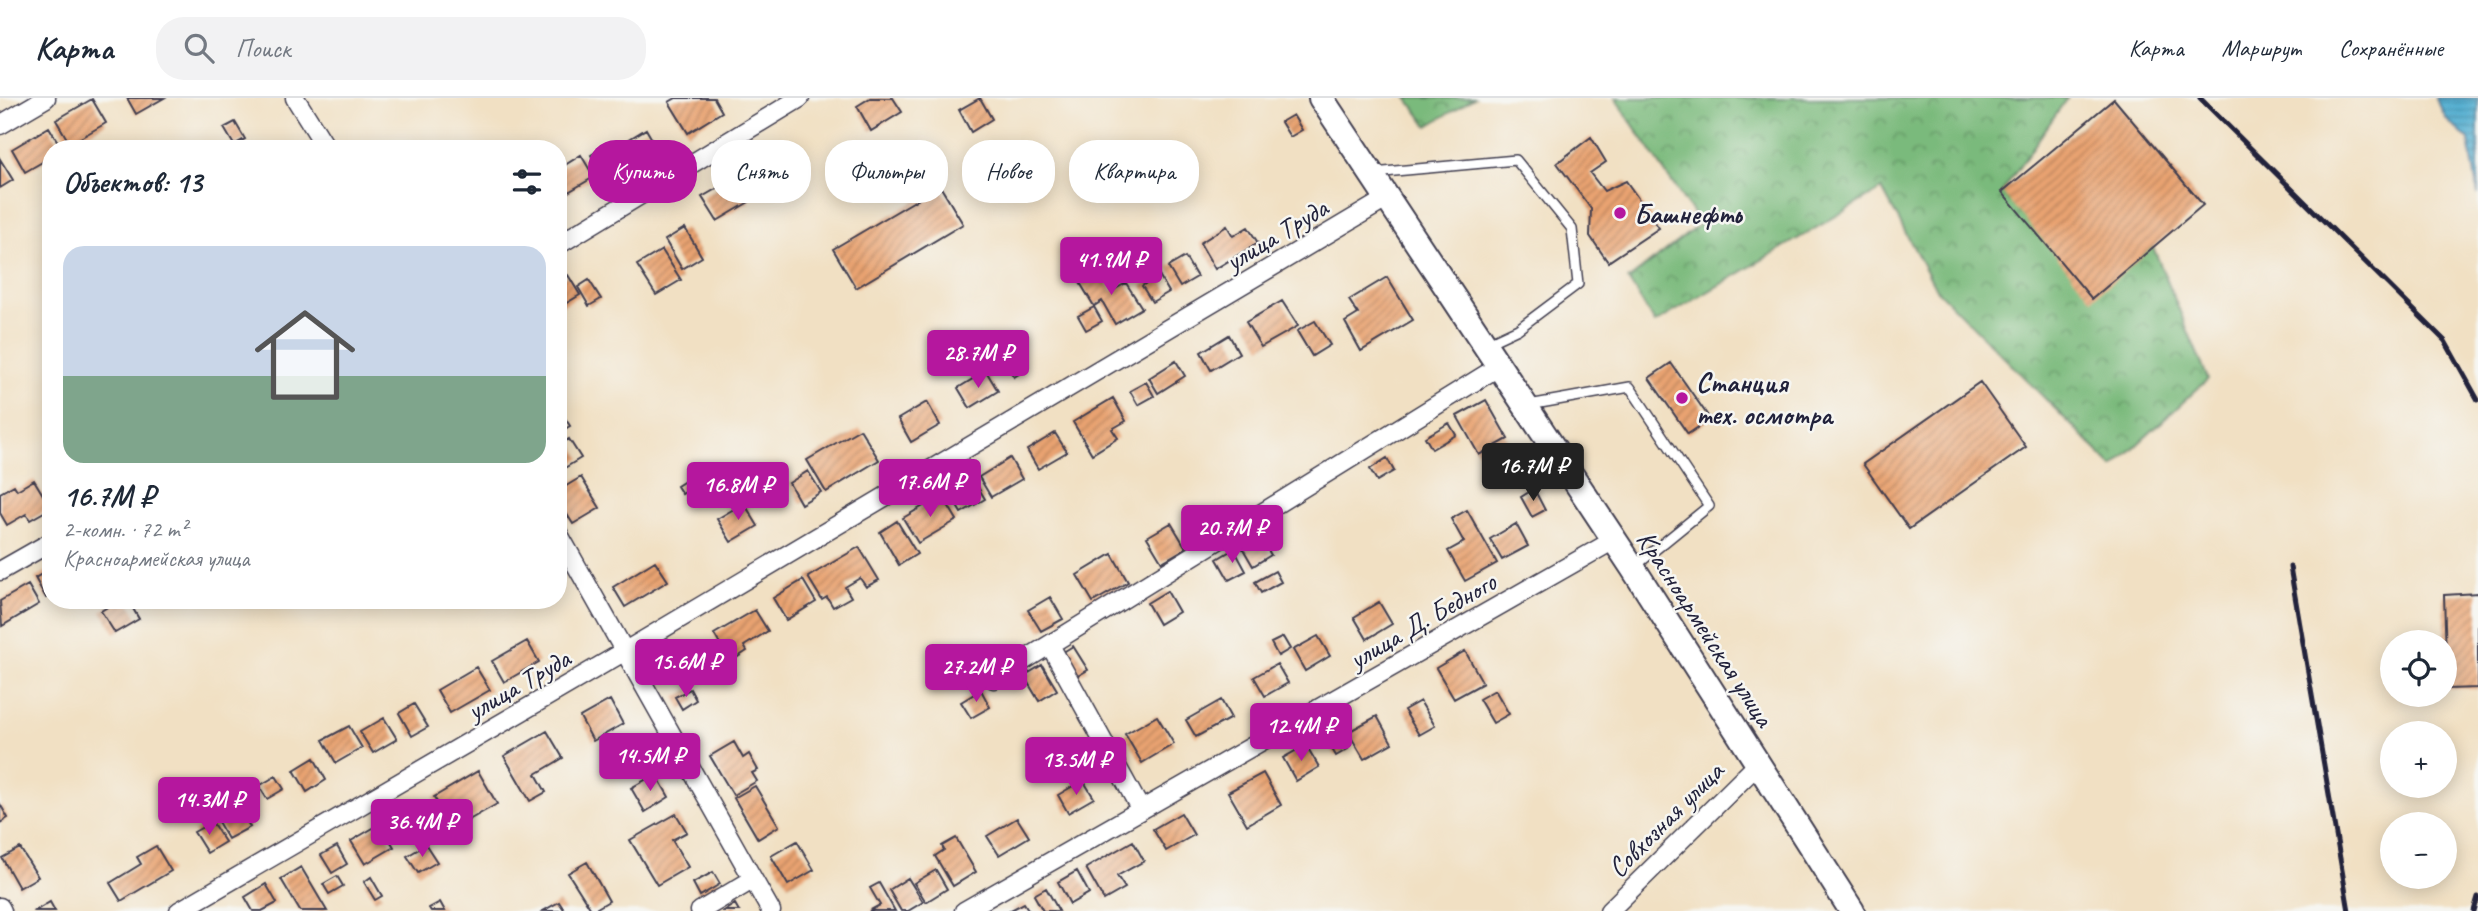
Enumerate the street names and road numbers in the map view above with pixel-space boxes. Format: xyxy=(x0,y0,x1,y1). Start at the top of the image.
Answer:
street label: улица Труда xyxy=(1217,189,1336,280)
street label: Красноармейская улица xyxy=(1629,523,1783,735)
street label: улица Д. Бедного xyxy=(1341,563,1504,678)
street label: улица Труда xyxy=(458,640,578,729)
street label: Совхозная улица xyxy=(1600,753,1732,885)

